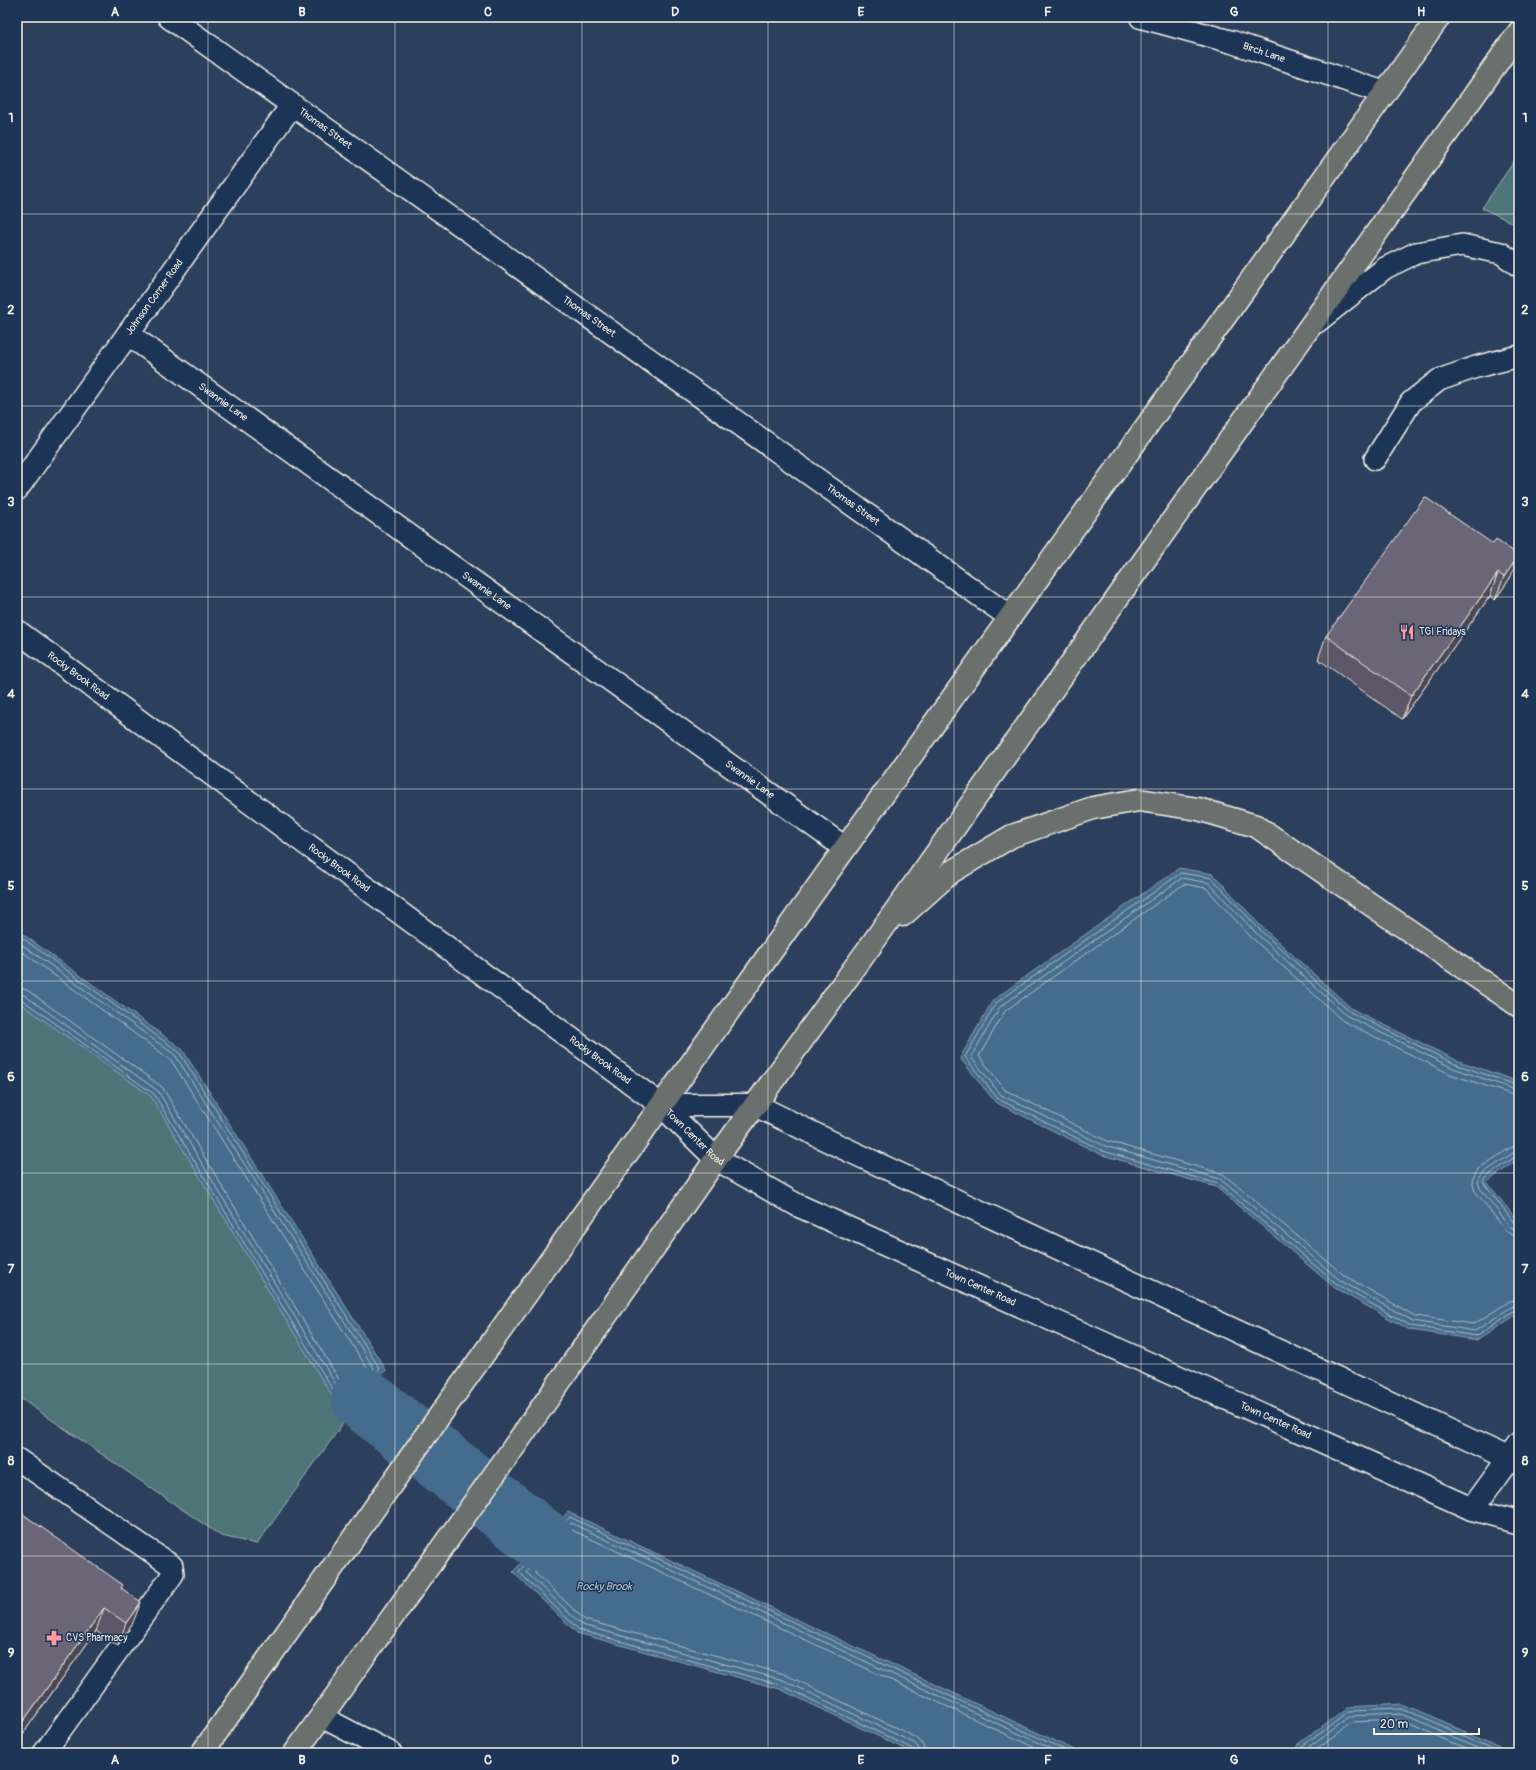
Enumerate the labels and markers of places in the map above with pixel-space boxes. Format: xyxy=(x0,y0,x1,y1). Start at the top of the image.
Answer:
restaurant icon: TGI Fridays xyxy=(1398,623,1416,641)
place label: TGI Fridays xyxy=(1419,626,1466,638)
pharmacy icon: CVS Pharmacy xyxy=(45,1629,63,1647)
place label: CVS Pharmacy xyxy=(66,1632,128,1644)

